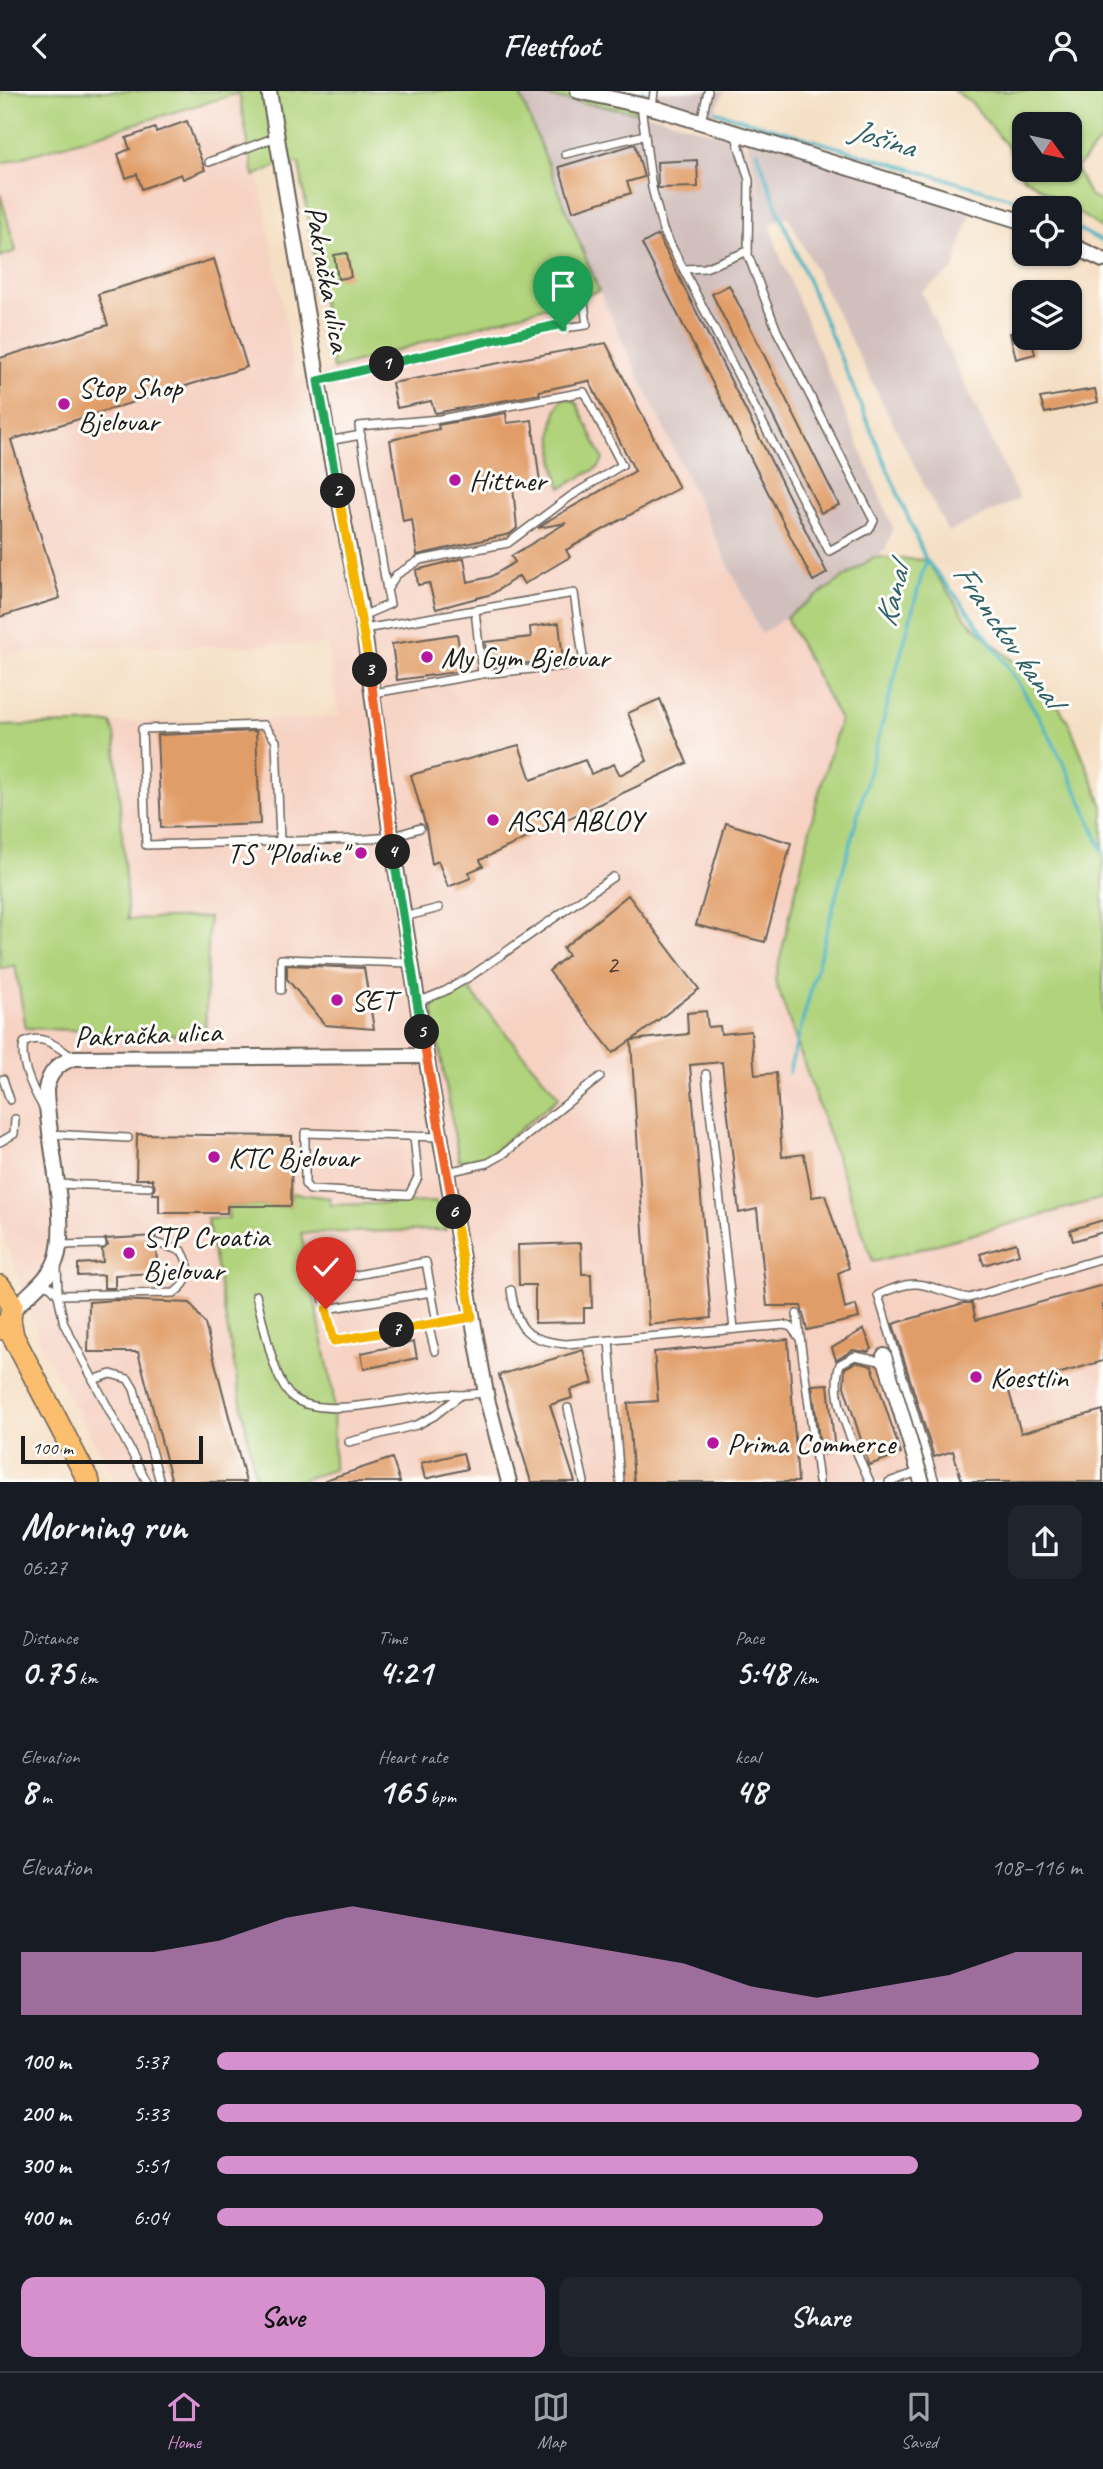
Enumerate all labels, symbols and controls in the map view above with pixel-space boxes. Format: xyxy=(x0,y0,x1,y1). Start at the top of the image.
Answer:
text: Fleetfoot xyxy=(503,25,600,66)
icon: back xyxy=(21,27,59,65)
icon: person xyxy=(1044,27,1082,65)
water label: Jošina xyxy=(843,108,923,168)
north arrow xyxy=(1012,112,1082,182)
map controls xyxy=(1012,112,1082,350)
button: locate xyxy=(1012,196,1082,266)
street label: Pakračka ulica xyxy=(296,203,360,357)
pin xyxy=(533,256,593,328)
icon: arrive xyxy=(544,267,582,305)
button: layers xyxy=(1012,280,1082,350)
pin: 1 xyxy=(370,347,404,381)
text: 1 xyxy=(382,351,391,375)
place label: Stop Shop Bjelovar xyxy=(78,368,184,440)
marker: Stop Shop Bjelovar xyxy=(56,396,72,412)
place label: Hittner xyxy=(469,461,549,499)
marker: Hittner xyxy=(447,472,463,488)
pin: 2 xyxy=(320,473,356,509)
text: 2 xyxy=(333,478,342,502)
water label: Kanal xyxy=(865,551,922,631)
water label: Franckov kanal xyxy=(944,555,1078,723)
place label: My Gym Bjelovar xyxy=(441,638,612,676)
marker: My Gym Bjelovar xyxy=(419,649,435,665)
pin: 3 xyxy=(352,653,388,687)
text: 3 xyxy=(365,657,374,681)
place label: ASSA ABLOY xyxy=(507,801,648,839)
marker: ASSA ABLOY xyxy=(485,812,501,828)
place label: TS "Plodine" xyxy=(227,834,353,872)
pin: 4 xyxy=(376,835,410,869)
text: 4 xyxy=(388,839,397,863)
marker: TS "Plodine" xyxy=(353,845,369,861)
house number: 2 xyxy=(606,948,620,981)
place label: SET xyxy=(351,981,402,1019)
marker: SET xyxy=(329,992,345,1008)
street label: Pakračka ulica xyxy=(74,1012,224,1056)
pin: 5 xyxy=(404,1014,440,1049)
text: 5 xyxy=(417,1019,426,1043)
place label: KTC Bjelovar xyxy=(228,1138,361,1176)
marker: KTC Bjelovar xyxy=(206,1149,222,1165)
pin: 6 xyxy=(436,1195,472,1229)
text: 6 xyxy=(449,1199,458,1223)
place label: STP Croatia Bjelovar xyxy=(143,1217,271,1289)
pin xyxy=(296,1237,356,1309)
marker: STP Croatia Bjelovar xyxy=(121,1245,137,1261)
icon: check xyxy=(307,1248,345,1286)
pin: 7 xyxy=(380,1313,414,1347)
text: 7 xyxy=(392,1317,401,1341)
place label: Koestlin xyxy=(990,1358,1070,1396)
marker: Koestlin xyxy=(968,1369,984,1385)
place label: Prima Commerce xyxy=(727,1424,898,1462)
scale bar xyxy=(21,1433,203,1465)
marker: Prima Commerce xyxy=(705,1435,721,1451)
text: 100 m xyxy=(32,1436,73,1460)
text: Morning run xyxy=(21,1503,187,1550)
button: share xyxy=(1008,1505,1082,1579)
text: 06:27 xyxy=(21,1553,67,1582)
text: Distance xyxy=(21,1626,78,1650)
text: Time xyxy=(378,1626,407,1650)
text: Pace xyxy=(735,1626,764,1650)
text: 0.75 xyxy=(21,1650,74,1695)
text: 4:21 xyxy=(378,1650,432,1695)
text: 5:48 xyxy=(735,1650,789,1695)
text: km xyxy=(74,1666,98,1690)
text: /km xyxy=(789,1666,818,1690)
text: Elevation xyxy=(21,1745,79,1769)
text: Heart rate xyxy=(378,1745,447,1769)
text: kcal xyxy=(735,1745,760,1769)
text: 8 xyxy=(21,1769,37,1814)
text: 165 xyxy=(378,1769,425,1814)
text: 48 xyxy=(735,1769,767,1814)
text: m xyxy=(37,1785,52,1809)
text: bpm xyxy=(425,1785,456,1809)
text: Elevation xyxy=(21,1853,92,1882)
text: 108–116 m xyxy=(991,1853,1082,1882)
text: 100 m xyxy=(21,2047,71,2076)
text: 5:37 xyxy=(133,2047,169,2076)
text: 200 m xyxy=(21,2099,71,2128)
text: 5:33 xyxy=(133,2099,169,2128)
text: 300 m xyxy=(21,2151,71,2180)
text: 5:51 xyxy=(133,2151,169,2180)
text: 400 m xyxy=(21,2203,71,2232)
text: 6:04 xyxy=(133,2203,169,2232)
button: Save xyxy=(21,2277,545,2357)
button: Share xyxy=(559,2277,1082,2357)
tab: Home xyxy=(165,2388,203,2454)
tab: Map xyxy=(532,2388,570,2454)
tab: Saved xyxy=(900,2388,938,2454)

